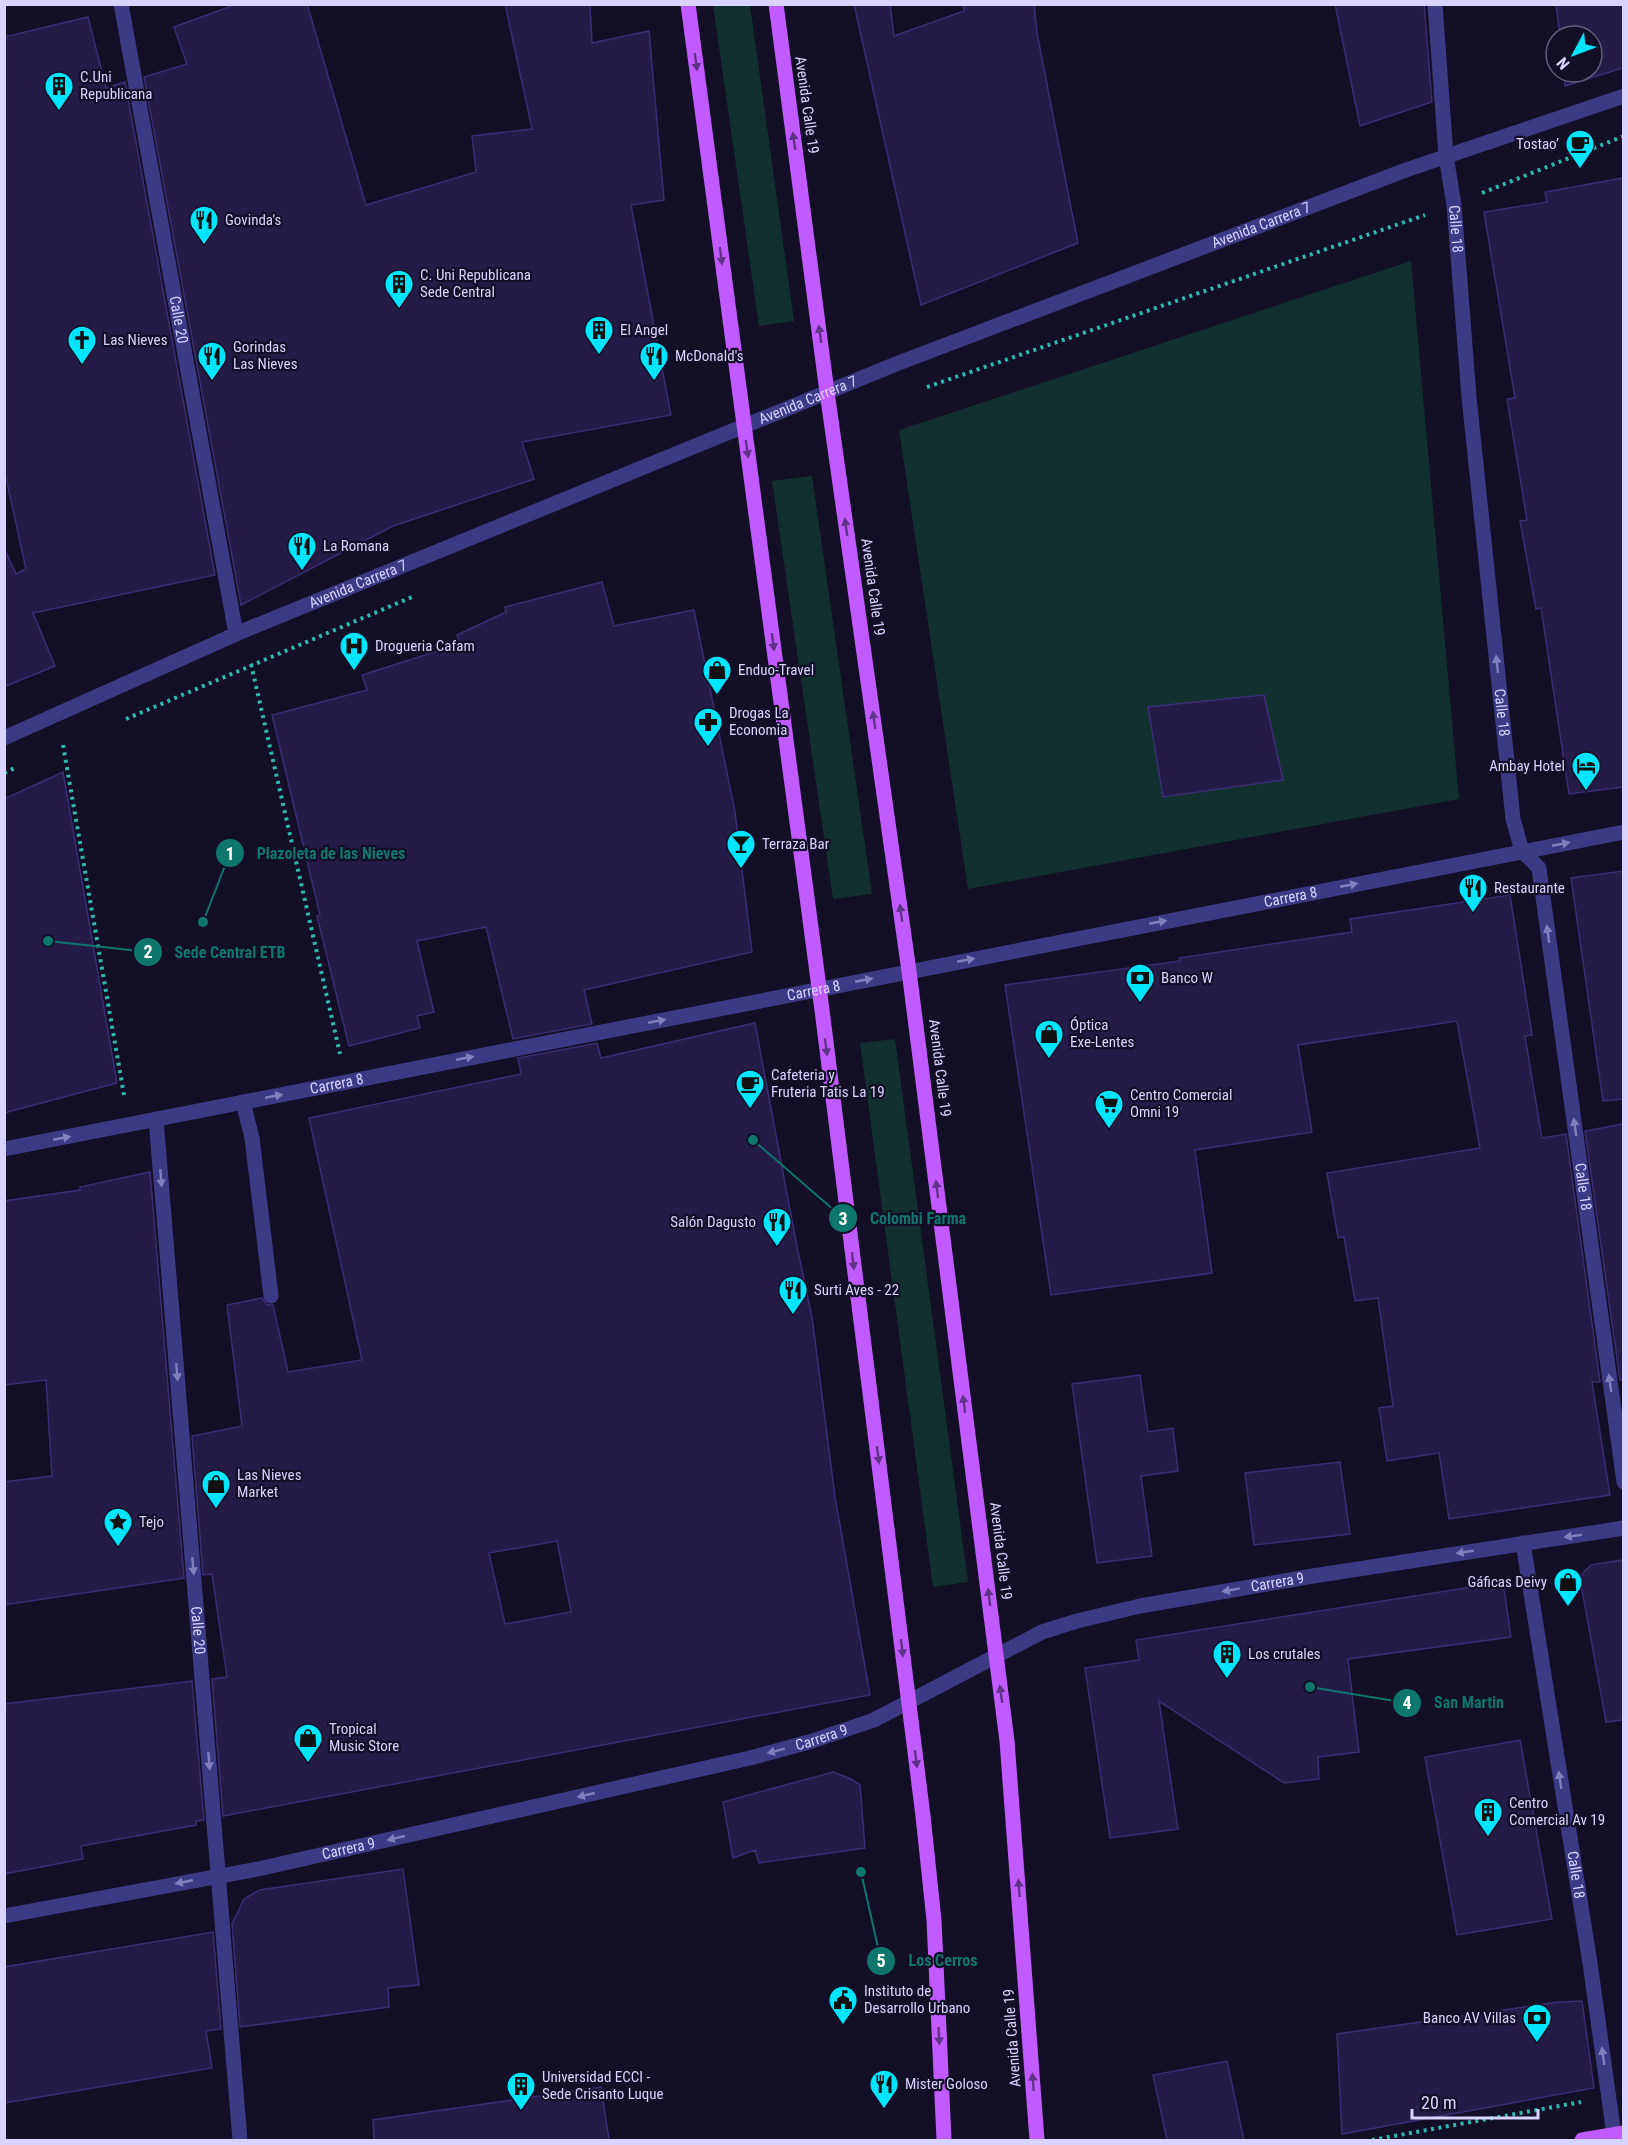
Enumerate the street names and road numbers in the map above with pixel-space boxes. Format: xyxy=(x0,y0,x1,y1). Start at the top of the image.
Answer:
street label: Avenida Calle 19 xyxy=(791,55,823,155)
street label: Avenida Carrera 7 xyxy=(1209,198,1313,252)
street label: Calle 18 xyxy=(1445,204,1467,253)
street label: Calle 20 xyxy=(165,295,192,345)
street label: Avenida Carrera 7 xyxy=(756,372,860,428)
street label: Avenida Calle 19 xyxy=(857,537,889,637)
street label: Avenida Carrera 7 xyxy=(306,556,410,612)
street label: Calle 18 xyxy=(1490,688,1513,737)
street label: Carrera 8 xyxy=(1262,883,1319,911)
street label: Carrera 8 xyxy=(785,977,842,1005)
street label: Avenida Calle 19 xyxy=(925,1018,955,1118)
street label: Carrera 8 xyxy=(308,1070,365,1098)
street label: Calle 18 xyxy=(1571,1162,1595,1212)
street label: Avenida Calle 19 xyxy=(986,1501,1016,1601)
street label: Carrera 9 xyxy=(1249,1569,1306,1596)
street label: Calle 20 xyxy=(187,1606,209,1655)
street label: Carrera 9 xyxy=(793,1721,850,1754)
street label: Carrera 9 xyxy=(320,1834,377,1863)
street label: Calle 18 xyxy=(1563,1850,1589,1900)
street label: Avenida Calle 19 xyxy=(1000,1988,1024,2088)

